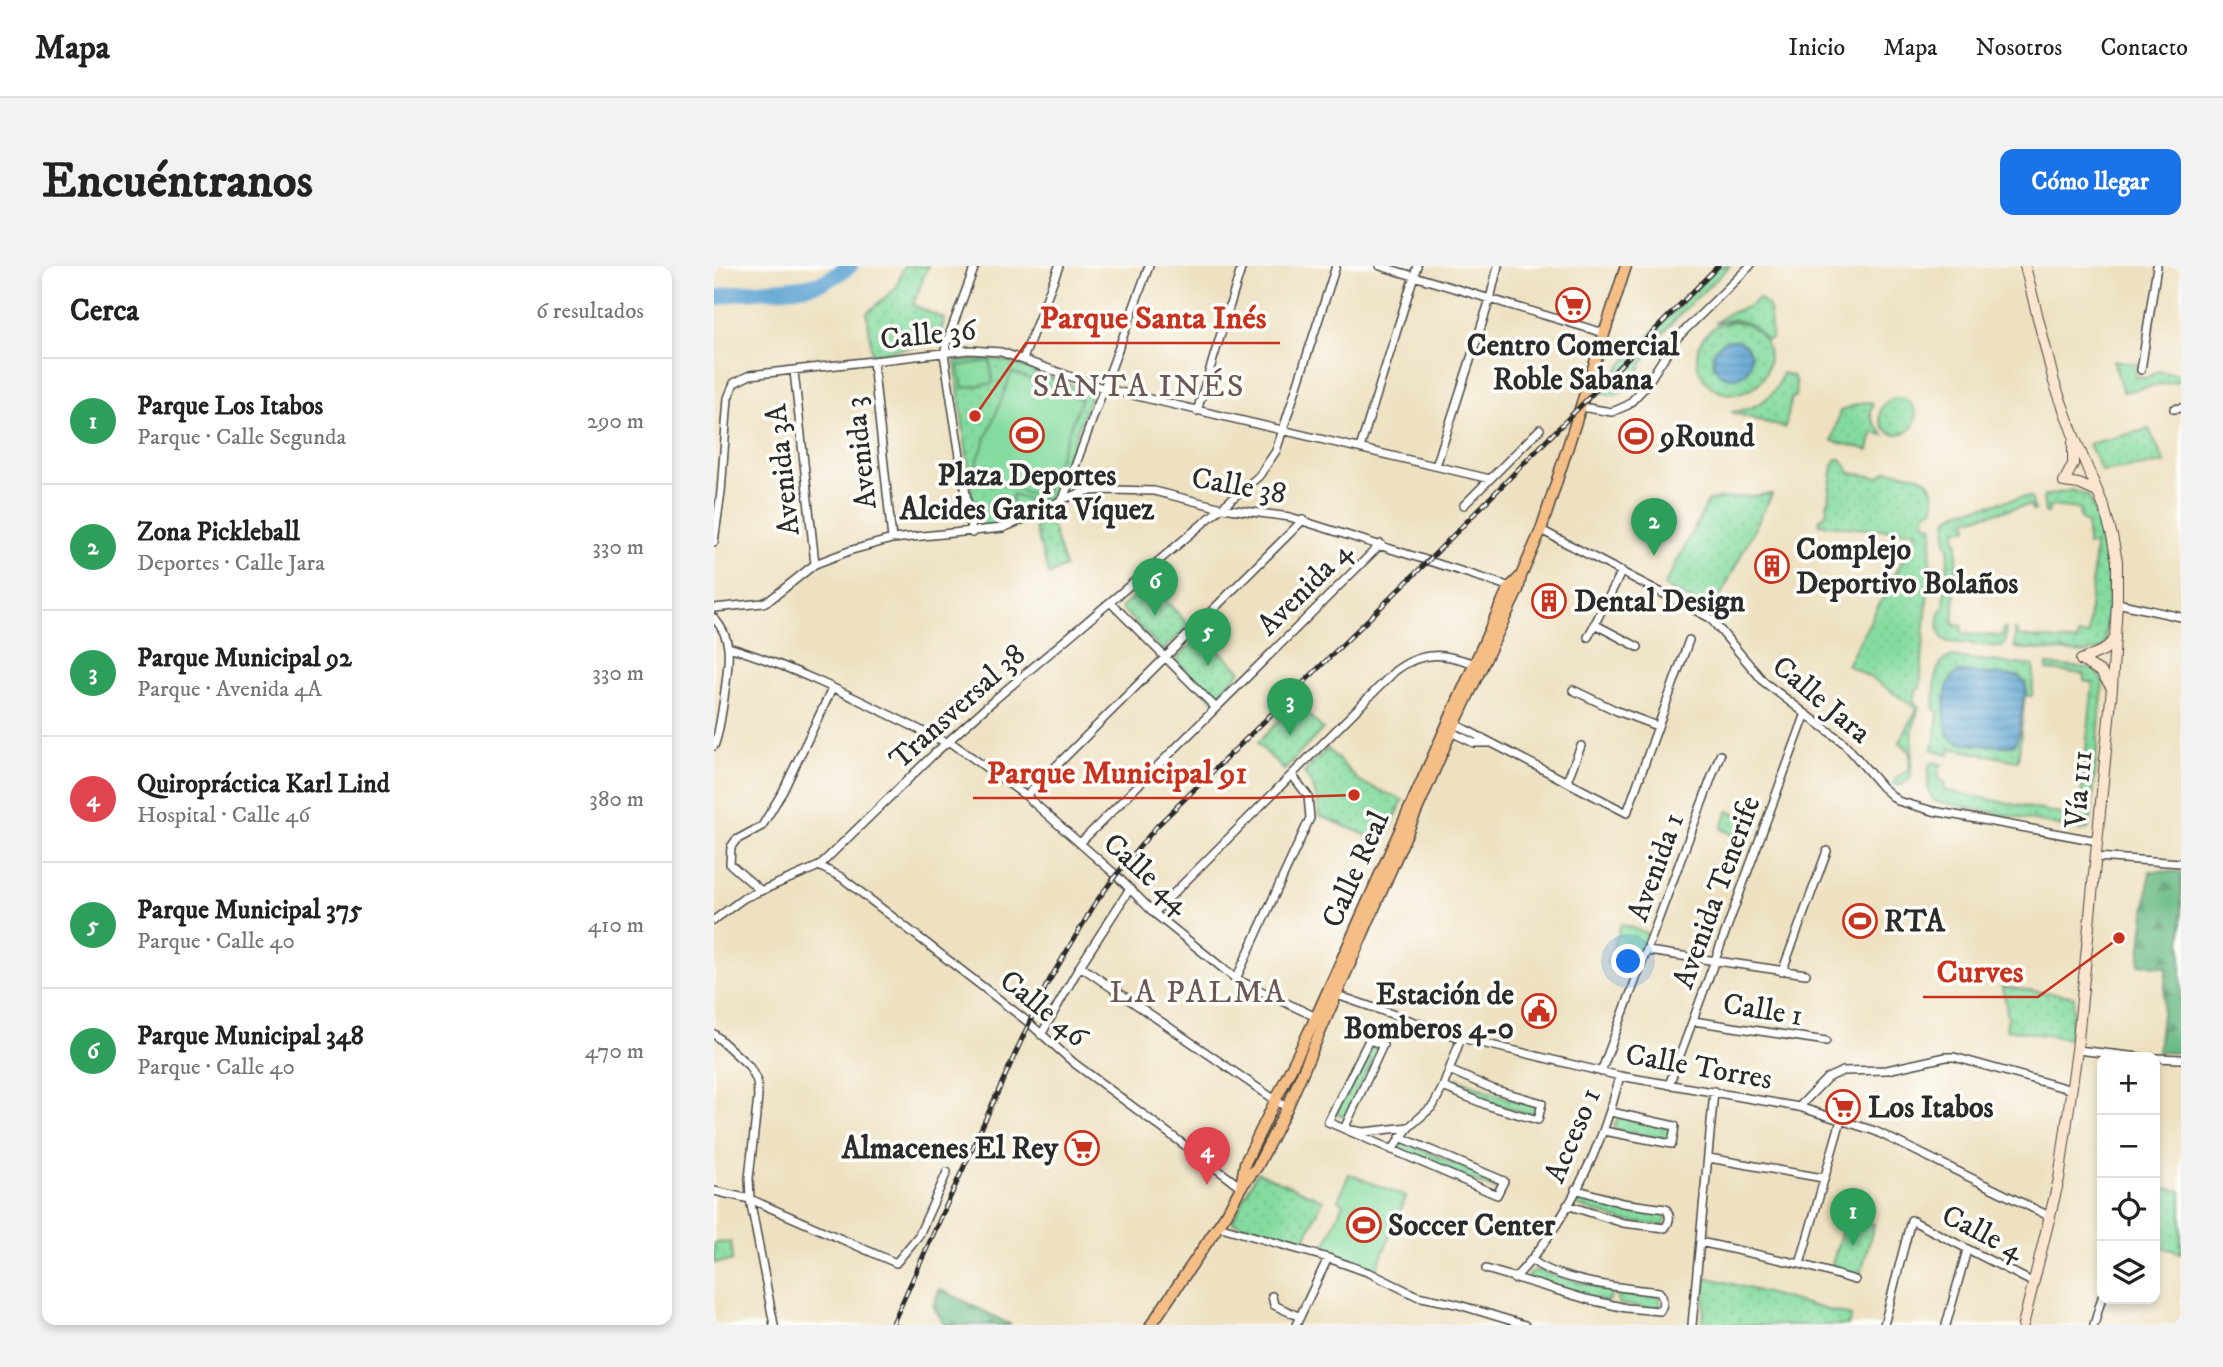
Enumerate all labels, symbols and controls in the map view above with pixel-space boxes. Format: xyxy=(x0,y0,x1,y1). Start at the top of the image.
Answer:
text: Mapa xyxy=(35,28,110,69)
text: Inicio xyxy=(1788,33,1845,63)
text: Mapa xyxy=(1883,33,1938,63)
text: Nosotros xyxy=(1976,33,2062,63)
text: Contacto xyxy=(2100,33,2188,63)
button: Cómo llegar xyxy=(2000,149,2181,215)
text: Encuéntranos xyxy=(42,151,313,213)
supermarket icon: Centro Comercial Roble Sabana xyxy=(1554,286,1592,324)
callout: Parque Santa Inés xyxy=(1026,290,1280,343)
text: Cerca xyxy=(70,293,139,330)
text: 6 resultados xyxy=(536,297,644,326)
text: Parque Santa Inés xyxy=(1040,299,1267,339)
street label: Calle 36 xyxy=(878,312,979,359)
place label: Centro Comercial Roble Sabana xyxy=(1467,328,1680,399)
district label: SANTA INÉS xyxy=(1033,367,1245,407)
text: Parque Los Itabos xyxy=(137,390,323,423)
street label: Avenida 3 xyxy=(837,395,886,511)
street label: Avenida 3A xyxy=(758,401,809,537)
text: 1 xyxy=(89,407,97,436)
text: 290 m xyxy=(587,407,644,436)
sports icon: Plaza Deportes Alcides Garita Víquez xyxy=(1008,416,1046,454)
sports icon: 9Round xyxy=(1617,417,1655,455)
place label: 9Round xyxy=(1658,419,1755,456)
text: Parque · Calle Segunda xyxy=(137,423,346,452)
place label: Plaza Deportes Alcides Garita Víquez xyxy=(899,458,1155,529)
street label: Calle 38 xyxy=(1188,460,1289,513)
pin: 2 xyxy=(1631,498,1677,556)
text: Zona Pickleball xyxy=(137,516,300,549)
place label: Complejo Deportivo Bolaños xyxy=(1796,532,2018,603)
text: 2 xyxy=(87,533,99,562)
text: 330 m xyxy=(592,533,644,562)
street label: Avenida 4 xyxy=(1250,533,1361,644)
building icon: Complejo Deportivo Bolaños xyxy=(1753,547,1791,585)
text: Deportes · Calle Jara xyxy=(137,549,325,578)
pin: 6 xyxy=(1132,558,1178,616)
building icon: Dental Design xyxy=(1530,582,1568,620)
place label: Dental Design xyxy=(1574,584,1745,621)
pin: 5 xyxy=(1185,608,1231,666)
street label: Transversal 38 xyxy=(882,636,1034,778)
text: Parque Municipal 92 xyxy=(137,642,352,675)
street label: Calle Jara xyxy=(1764,648,1878,752)
text: 3 xyxy=(89,659,97,688)
text: 330 m xyxy=(592,659,644,688)
text: Parque · Avenida 4A xyxy=(137,675,322,704)
pin: 3 xyxy=(1267,678,1313,736)
callout: Parque Municipal 91 xyxy=(973,745,1261,798)
street label: Vía 111 xyxy=(2058,749,2101,831)
text: Parque Municipal 91 xyxy=(987,754,1247,794)
text: Quiropráctica Karl Lind xyxy=(137,768,390,801)
text: 4 xyxy=(86,785,100,814)
text: 380 m xyxy=(589,785,644,814)
street label: Avenida Tenerife xyxy=(1665,791,1769,994)
text: Hospital · Calle 46 xyxy=(137,801,310,830)
street label: Calle Real xyxy=(1314,806,1398,934)
street label: Avenida 1 xyxy=(1620,808,1693,927)
street label: Calle 44 xyxy=(1095,826,1198,923)
text: Parque Municipal 375 xyxy=(137,894,362,927)
sports icon: RTA xyxy=(1841,902,1879,940)
place label: RTA xyxy=(1884,904,1946,941)
text: 5 xyxy=(87,911,99,940)
text: 410 m xyxy=(588,911,644,940)
text: Parque · Calle 40 xyxy=(137,927,295,956)
your location xyxy=(1611,944,1645,978)
callout: Curves xyxy=(1923,944,2038,997)
text: Curves xyxy=(1936,953,2024,993)
street label: Calle 46 xyxy=(992,963,1096,1057)
district label: LA PALMA xyxy=(1109,973,1287,1013)
place label: Estación de Bomberos 4-0 xyxy=(1344,977,1515,1048)
street label: Calle 1 xyxy=(1720,986,1805,1035)
public building icon: Estación de Bomberos 4-0 xyxy=(1520,992,1558,1030)
text: Parque Municipal 348 xyxy=(137,1020,364,1053)
street label: Calle Torres xyxy=(1623,1036,1775,1099)
text: 6 xyxy=(87,1037,99,1066)
text: 470 m xyxy=(585,1037,644,1066)
map controls xyxy=(2097,1052,2160,1304)
button: + xyxy=(2097,1052,2160,1115)
text: Parque · Calle 40 xyxy=(137,1053,295,1082)
street label: Acceso 1 xyxy=(1537,1083,1610,1189)
supermarket icon: Los Itabos xyxy=(1824,1088,1862,1126)
place label: Los Itabos xyxy=(1868,1090,1994,1127)
button: − xyxy=(2097,1115,2160,1178)
pin: 4 xyxy=(1184,1127,1230,1185)
supermarket icon: Almacenes El Rey xyxy=(1063,1129,1101,1167)
place label: Almacenes El Rey xyxy=(841,1131,1059,1168)
button: locate xyxy=(2097,1178,2160,1241)
pin: 1 xyxy=(1830,1188,1876,1246)
street label: Calle 4 xyxy=(1935,1197,2030,1270)
sports icon: Soccer Center xyxy=(1345,1206,1383,1244)
place label: Soccer Center xyxy=(1388,1208,1556,1245)
button: layers xyxy=(2097,1241,2160,1304)

